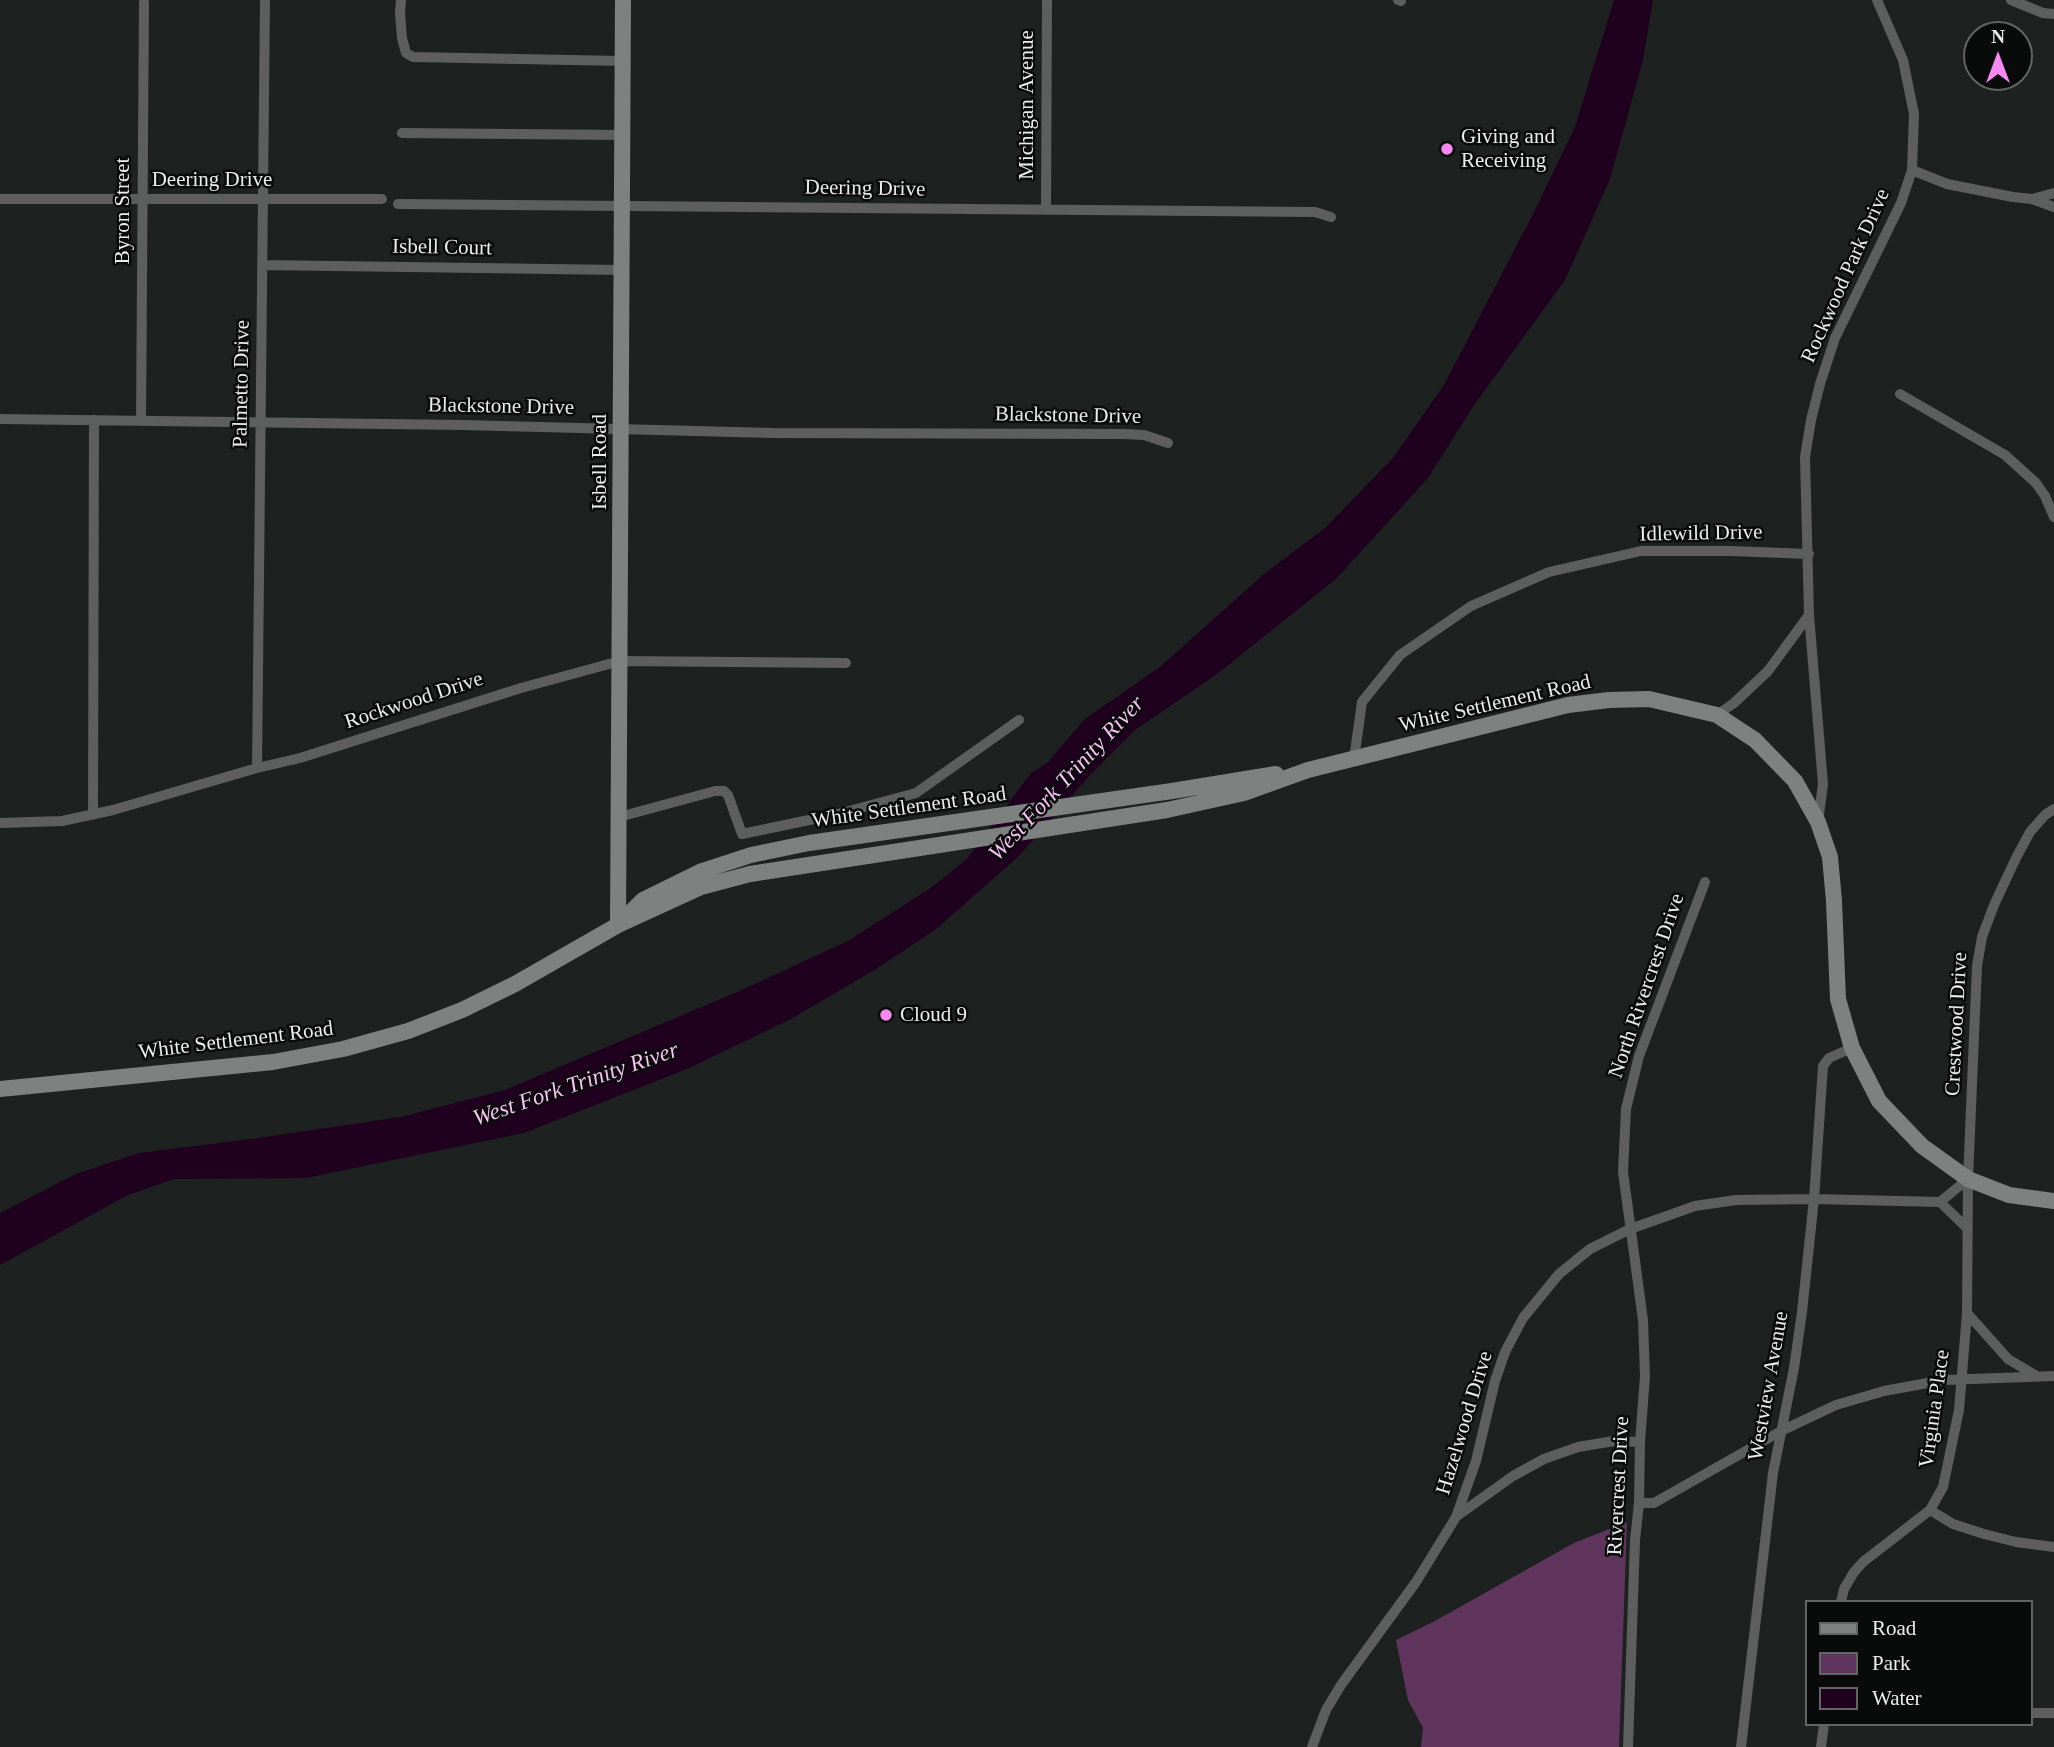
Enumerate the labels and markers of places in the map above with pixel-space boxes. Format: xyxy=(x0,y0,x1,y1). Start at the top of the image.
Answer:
place label: Giving and Receiving xyxy=(1461,124,1555,174)
marker: Giving and Receiving xyxy=(1439,141,1455,157)
place label: Cloud 9 xyxy=(900,1002,967,1028)
marker: Cloud 9 xyxy=(878,1007,894,1023)

